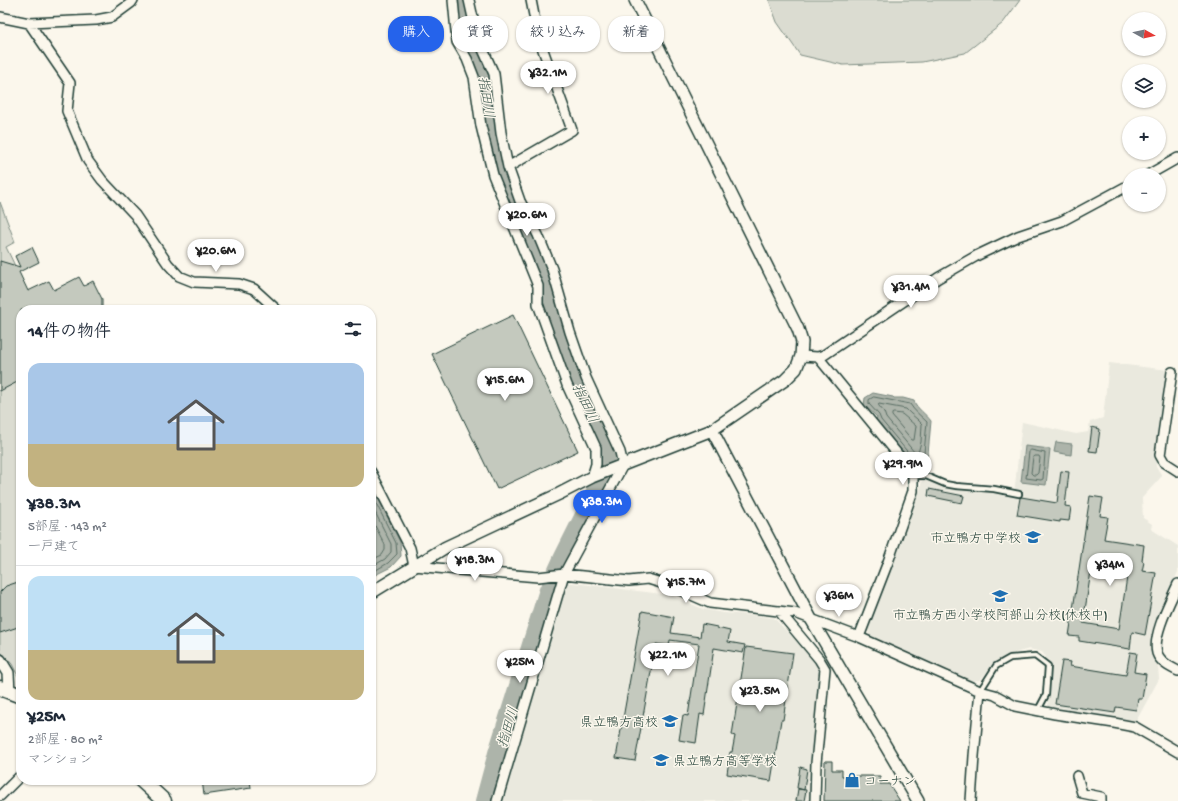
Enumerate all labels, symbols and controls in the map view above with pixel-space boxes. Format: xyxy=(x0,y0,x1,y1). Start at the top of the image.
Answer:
north arrow xyxy=(1122,12,1166,56)
map controls xyxy=(1122,12,1166,212)
chip: 購入 xyxy=(388,16,444,52)
chip: 賃貸 xyxy=(452,16,508,52)
chip: 絞り込み xyxy=(516,16,600,52)
chip: 新着 xyxy=(608,16,664,52)
pin: ¥32.1M xyxy=(515,61,581,95)
button: layers xyxy=(1122,64,1166,108)
text: ¥32.1M xyxy=(529,66,567,81)
water label: 指田川 xyxy=(473,75,497,119)
button: + xyxy=(1122,116,1166,160)
button: − xyxy=(1122,168,1166,212)
pin: ¥20.6M xyxy=(494,203,560,237)
text: ¥20.6M xyxy=(507,208,547,223)
pin: ¥20.6M xyxy=(183,239,249,273)
text: ¥20.6M xyxy=(196,244,236,259)
pin: ¥31.4M xyxy=(878,275,944,309)
text: ¥31.4M xyxy=(892,280,930,295)
icon: filters xyxy=(342,318,364,340)
text: 14件の物件 xyxy=(28,323,111,343)
pin: ¥15.6M xyxy=(472,368,538,402)
text: ¥15.6M xyxy=(486,373,524,388)
water label: 指田川 xyxy=(567,381,601,427)
icon: home xyxy=(160,389,232,461)
pin: ¥29.9M xyxy=(870,452,936,486)
text: ¥29.9M xyxy=(884,457,922,472)
pin: ¥38.3M xyxy=(569,490,635,524)
text: ¥38.3M xyxy=(28,495,80,515)
text: ¥38.3M xyxy=(582,495,622,510)
text: 5部屋 · 143 m² xyxy=(28,520,107,535)
school or university icon: 市立鴨方中学校 xyxy=(1024,528,1042,546)
place label: 市立鴨方中学校 xyxy=(930,532,1021,547)
text: 一戸建て xyxy=(28,540,80,555)
pin: ¥18.3M xyxy=(442,548,508,582)
text: ¥18.3M xyxy=(456,553,494,568)
pin: ¥34M xyxy=(1086,553,1134,587)
text: ¥34M xyxy=(1096,558,1124,573)
pin: ¥15.7M xyxy=(653,570,719,604)
text: ¥15.7M xyxy=(667,575,705,590)
pin: ¥36M xyxy=(815,584,863,618)
school or university icon: 市立鴨方西小学校阿部山分校(休校中) xyxy=(991,587,1009,605)
text: ¥36M xyxy=(825,589,853,604)
icon: home xyxy=(160,602,232,674)
place label: 市立鴨方西小学校阿部山分校(休校中) xyxy=(892,608,1108,624)
pin: ¥22.1M xyxy=(635,643,701,677)
text: ¥22.1M xyxy=(649,648,687,663)
pin: ¥25M xyxy=(496,650,544,684)
text: ¥25M xyxy=(506,655,534,670)
pin: ¥23.5M xyxy=(727,679,793,713)
text: ¥23.5M xyxy=(740,684,780,699)
water label: 指田川 xyxy=(494,705,524,750)
text: ¥25M xyxy=(28,708,65,728)
school or university icon: 県立鴨方高校 xyxy=(661,712,679,730)
place label: 県立鴨方高校 xyxy=(580,715,658,731)
text: 2部屋 · 80 m² xyxy=(28,733,103,748)
school or university icon: 県立鴨方高等学校 xyxy=(652,751,670,769)
text: マンション xyxy=(28,753,92,768)
place label: 県立鴨方高等学校 xyxy=(673,754,777,770)
shop icon: コーナン xyxy=(843,771,861,789)
place label: コーナン xyxy=(864,775,916,790)

